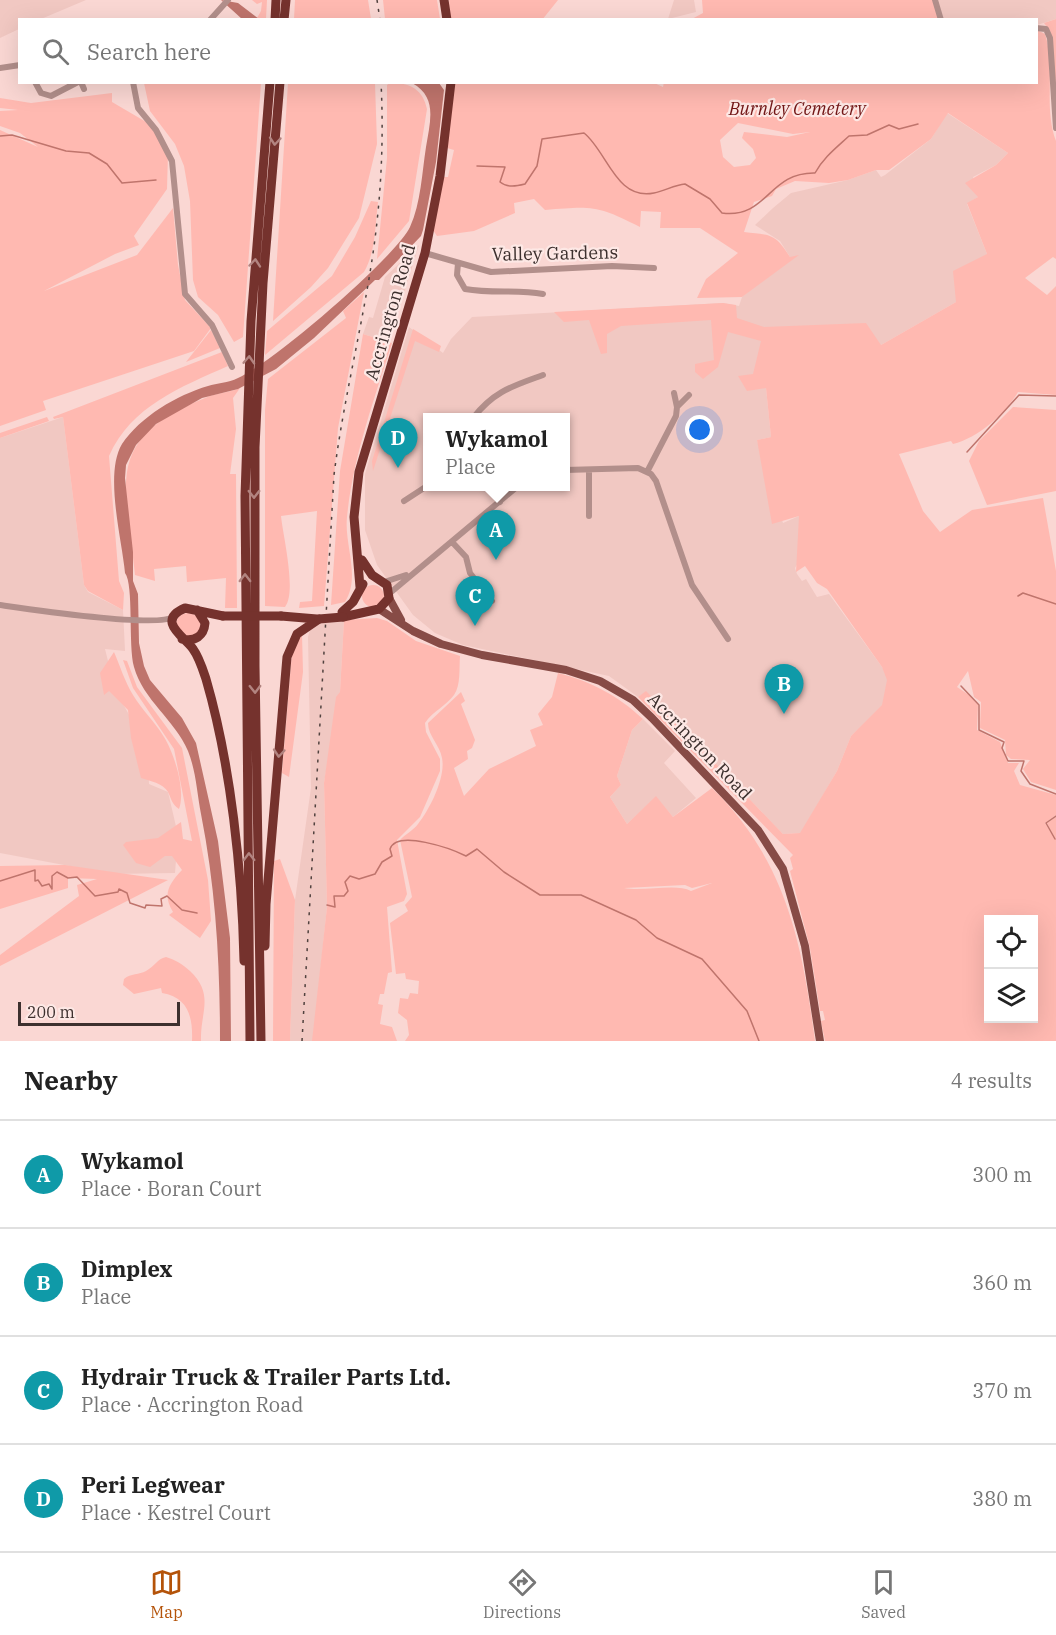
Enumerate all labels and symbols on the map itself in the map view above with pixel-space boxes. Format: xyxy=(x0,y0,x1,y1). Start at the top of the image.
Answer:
park label: Burnley Cemetery xyxy=(728,97,867,120)
one-way arrow xyxy=(269,136,282,145)
street label: Valley Gardens xyxy=(492,240,618,266)
street label: Accrington Road xyxy=(360,241,420,383)
one-way arrow xyxy=(248,258,261,267)
one-way arrow xyxy=(242,355,255,364)
your location xyxy=(685,415,714,444)
pin: D xyxy=(378,418,418,468)
one-way arrow xyxy=(248,490,260,499)
pin: A xyxy=(476,510,516,560)
one-way arrow xyxy=(239,573,251,582)
pin: C xyxy=(456,576,494,626)
pin: B xyxy=(764,664,804,714)
one-way arrow xyxy=(249,685,262,694)
street label: Accrington Road xyxy=(643,687,757,805)
one-way arrow xyxy=(273,748,286,757)
one-way arrow xyxy=(243,852,255,861)
scale bar xyxy=(18,999,180,1026)

